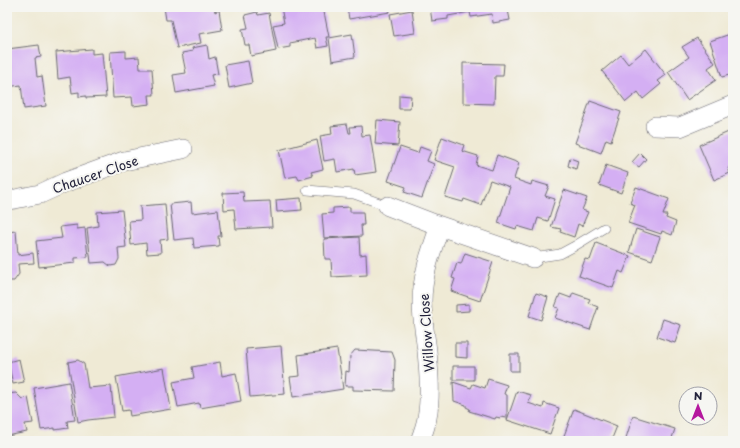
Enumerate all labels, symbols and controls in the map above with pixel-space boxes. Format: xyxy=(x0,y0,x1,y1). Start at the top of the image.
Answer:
street label: Chaucer Close xyxy=(50,150,141,198)
street label: Willow Close xyxy=(414,293,438,373)
north arrow xyxy=(678,386,718,426)
text: N xyxy=(694,387,703,404)

